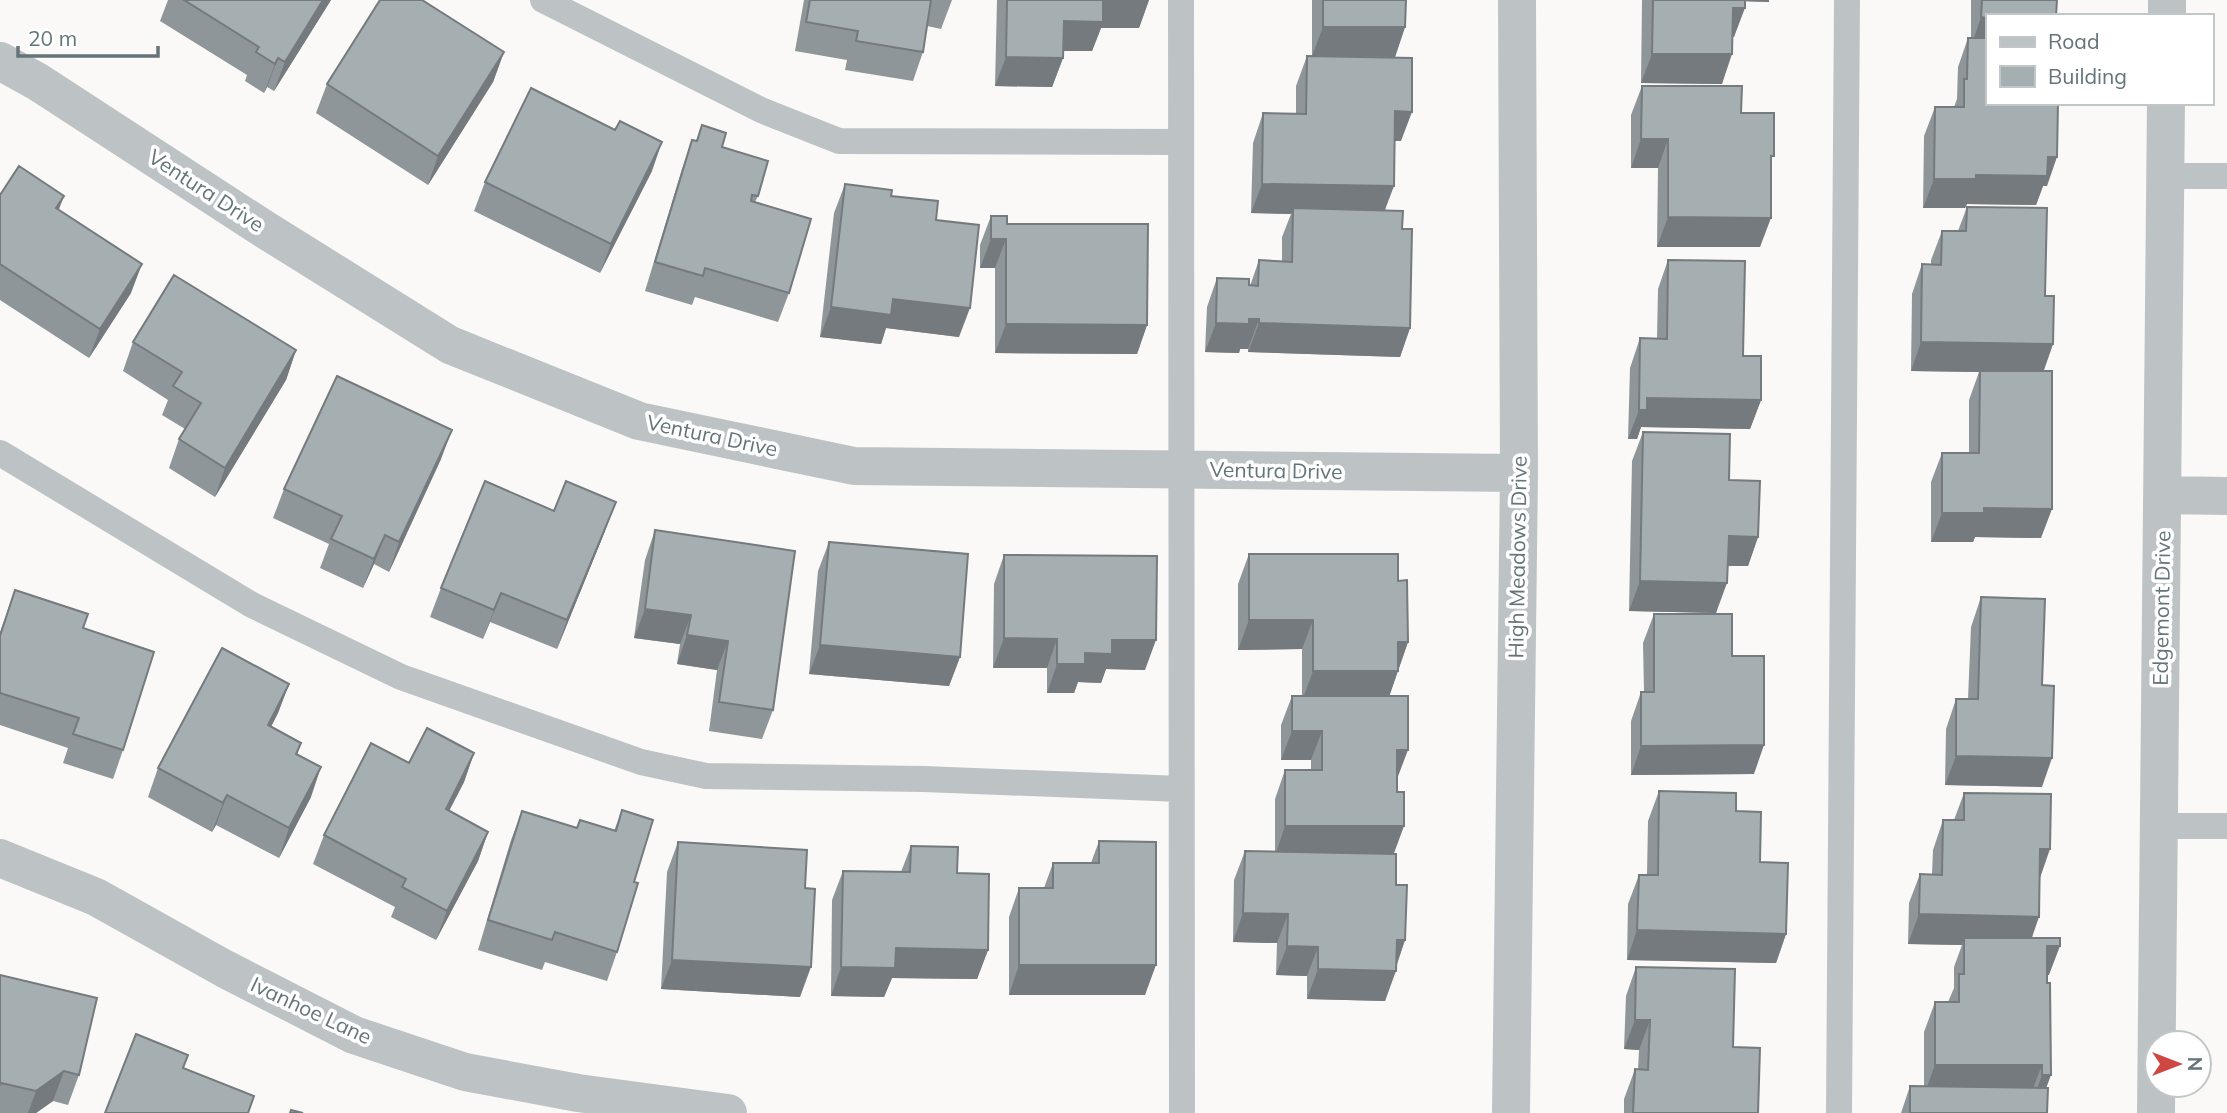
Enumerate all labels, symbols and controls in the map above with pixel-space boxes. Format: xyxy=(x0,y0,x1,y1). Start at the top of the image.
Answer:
scale bar xyxy=(18,14,158,58)
legend xyxy=(1986,14,2213,105)
text: 20 m xyxy=(28,25,77,51)
text: Road xyxy=(2048,28,2099,54)
text: Building xyxy=(2048,63,2127,89)
street label: Ventura Drive xyxy=(144,143,269,237)
street label: Ventura Drive xyxy=(644,408,780,462)
street label: High Meadows Drive xyxy=(1502,455,1532,659)
street label: Ventura Drive xyxy=(1209,456,1343,484)
street label: Edgemont Drive xyxy=(2147,530,2175,686)
street label: Ivanhoe Lane xyxy=(247,971,376,1049)
north arrow xyxy=(2143,1029,2213,1099)
text: N xyxy=(2183,1057,2207,1071)

